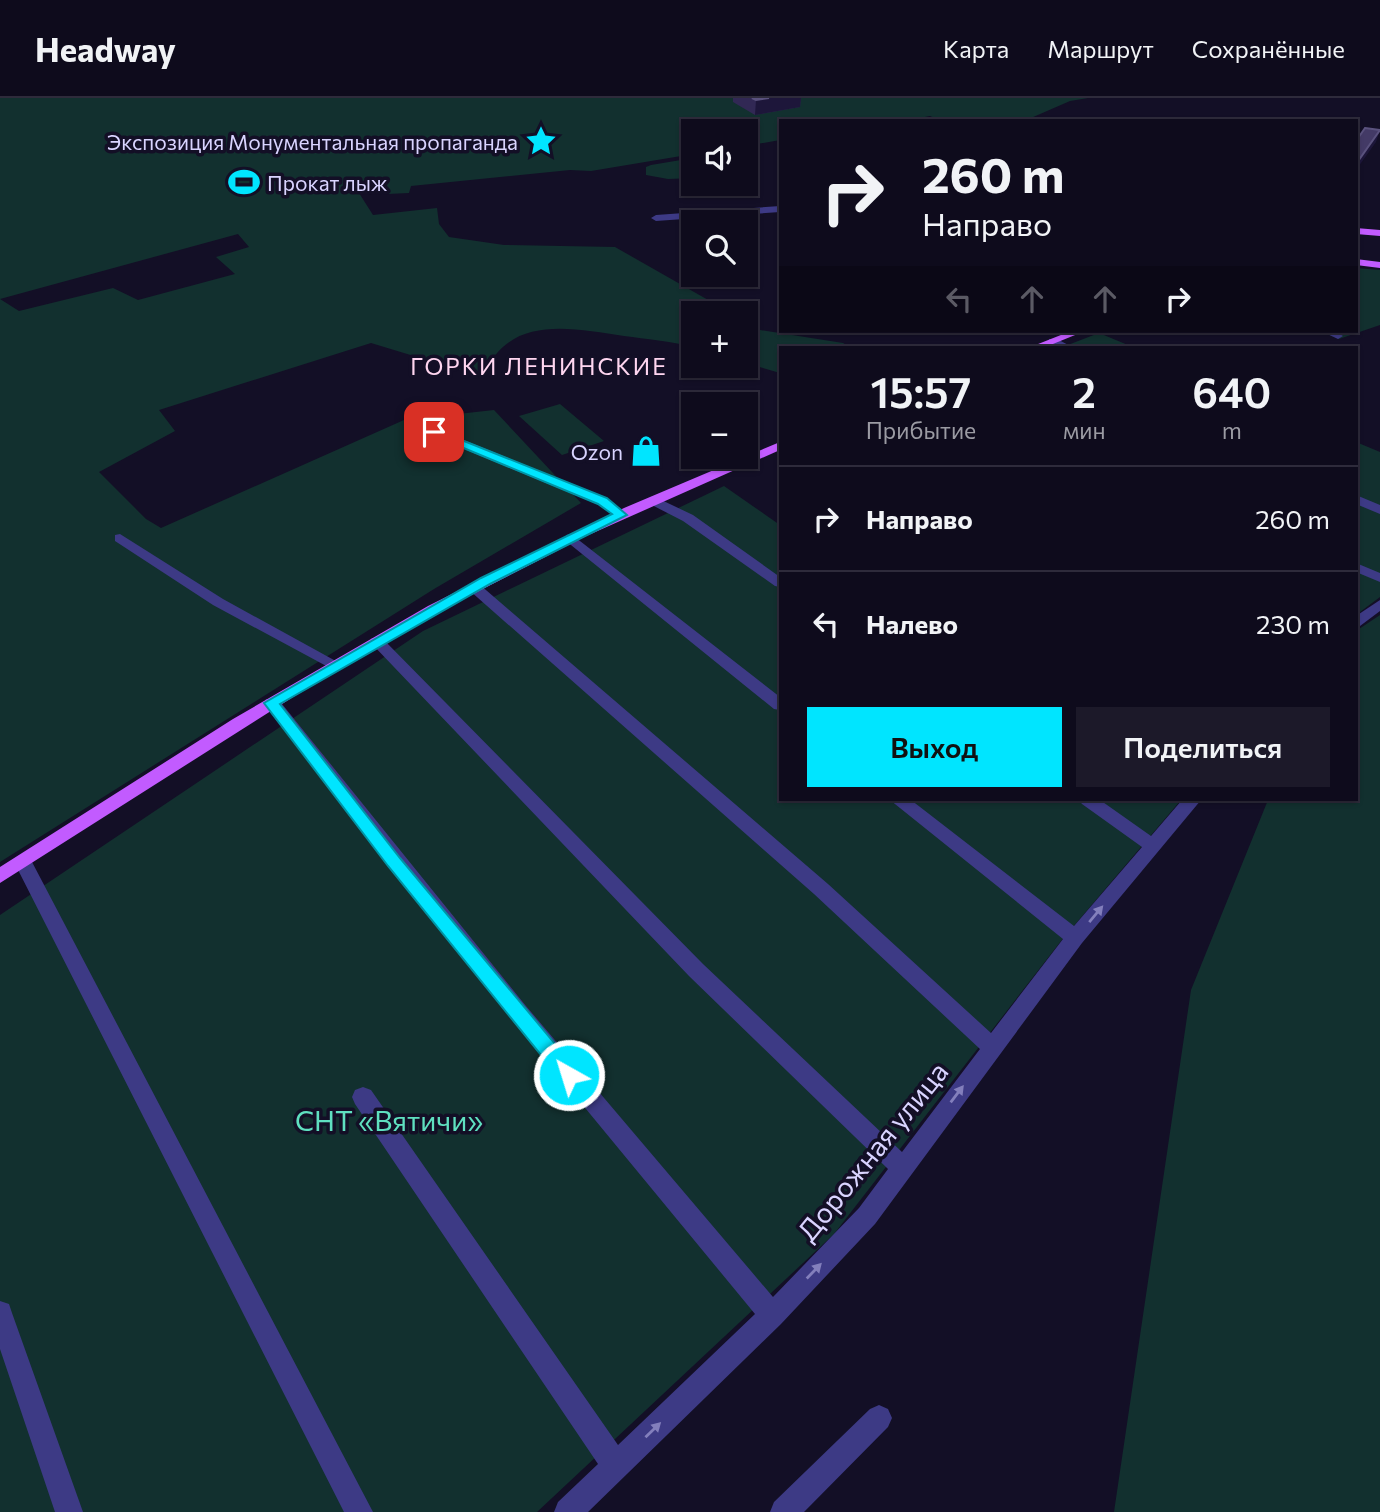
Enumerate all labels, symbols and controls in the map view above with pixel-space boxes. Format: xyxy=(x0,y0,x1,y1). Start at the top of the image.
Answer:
text: Headway xyxy=(35,28,176,69)
text: Карта xyxy=(943,34,1009,63)
text: Маршрут xyxy=(1047,34,1154,63)
text: Сохранённые xyxy=(1192,34,1345,63)
map controls xyxy=(681,119,758,469)
button: sound xyxy=(681,119,758,196)
place icon: Экспозиция Монументальная пропаганда xyxy=(524,124,558,158)
place label: Экспозиция Монументальная пропаганда xyxy=(107,129,518,154)
text: 260 m xyxy=(922,143,1064,203)
icon: right xyxy=(807,147,898,238)
sports icon: Прокат лыж xyxy=(227,165,261,199)
place label: Прокат лыж xyxy=(267,170,388,195)
text: Направо xyxy=(922,203,1052,243)
button: search xyxy=(681,210,758,287)
icon: left xyxy=(940,280,978,318)
icon: ahead xyxy=(1013,280,1051,318)
icon: ahead xyxy=(1086,280,1124,318)
icon: right xyxy=(1159,280,1197,318)
button: + xyxy=(681,301,758,378)
district label: ГОРКИ ЛЕНИНСКИЕ xyxy=(410,352,668,380)
text: 15:57 xyxy=(870,365,971,417)
text: 2 xyxy=(1072,365,1096,417)
text: 640 xyxy=(1192,365,1271,417)
button: − xyxy=(681,392,758,469)
pin xyxy=(404,402,464,462)
icon: arrive xyxy=(415,413,453,451)
text: Прибытие xyxy=(866,416,976,444)
text: мин xyxy=(1063,416,1106,444)
text: m xyxy=(1222,416,1242,444)
shop icon: Ozon xyxy=(629,434,663,468)
place label: Ozon xyxy=(571,439,623,464)
icon: right xyxy=(807,500,845,538)
text: Направо xyxy=(866,503,973,534)
text: 260 m xyxy=(1255,503,1330,534)
icon: left xyxy=(807,605,845,643)
text: Налево xyxy=(866,608,958,639)
text: 230 m xyxy=(1256,608,1330,639)
button: Выход xyxy=(807,707,1062,787)
button: Поделиться xyxy=(1076,707,1330,787)
one-way arrow xyxy=(1088,905,1103,922)
position arrow xyxy=(532,1038,606,1112)
street label: Дорожная улица xyxy=(789,1055,955,1247)
one-way arrow xyxy=(950,1085,964,1103)
park label: СНТ «Вятичи» xyxy=(295,1103,483,1137)
one-way arrow xyxy=(806,1262,823,1279)
one-way arrow xyxy=(644,1422,661,1439)

